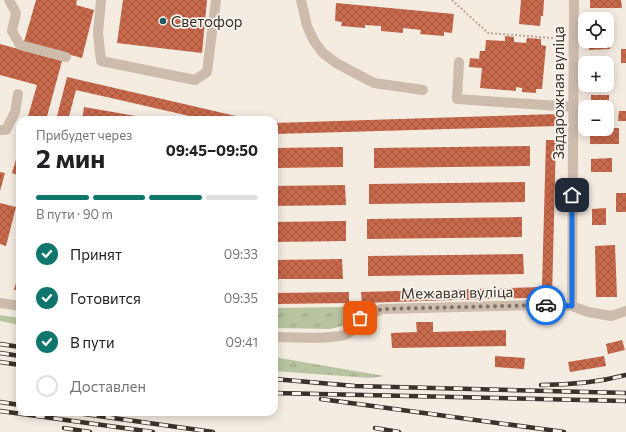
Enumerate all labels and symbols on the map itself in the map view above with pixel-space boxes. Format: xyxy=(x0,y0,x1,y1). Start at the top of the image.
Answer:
place label: Светофор xyxy=(171,12,243,30)
marker: Светофор xyxy=(158,16,168,26)
street label: Задарожная вуліца xyxy=(549,26,567,160)
pin xyxy=(555,178,589,212)
street label: Межавая вуліца xyxy=(401,282,513,302)
courier xyxy=(526,285,566,325)
pin xyxy=(343,301,377,335)

